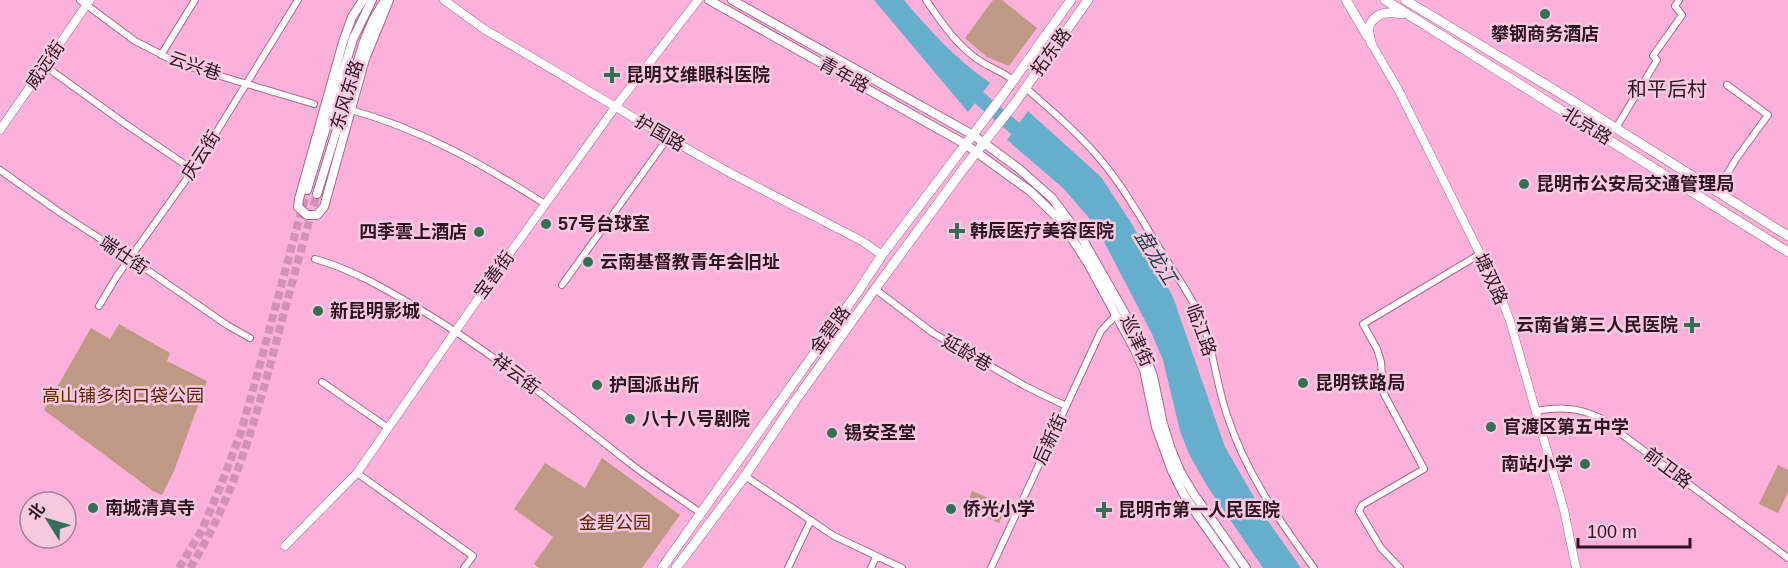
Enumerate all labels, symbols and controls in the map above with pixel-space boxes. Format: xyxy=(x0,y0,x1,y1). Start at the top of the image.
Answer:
marker: 攀钢商务酒店 xyxy=(1538,7,1552,21)
street label: 拓东路 xyxy=(1027,24,1075,80)
place label: 攀钢商务酒店 xyxy=(1491,24,1599,44)
street label: 威远街 xyxy=(21,37,69,93)
street label: 云兴巷 xyxy=(166,48,224,84)
street label: 青年路 xyxy=(816,53,872,97)
street label: 东风东路 xyxy=(327,58,367,132)
place label: 昆明艾维眼科医院 xyxy=(626,65,770,85)
marker: 昆明艾维眼科医院 xyxy=(603,66,621,84)
district label: 和平后村 xyxy=(1627,78,1707,100)
street label: 北京路 xyxy=(1559,103,1615,149)
street label: 护国路 xyxy=(632,111,688,155)
street label: 庆云街 xyxy=(178,127,224,183)
place label: 昆明市公安局交通管理局 xyxy=(1536,174,1734,194)
marker: 昆明市公安局交通管理局 xyxy=(1517,177,1531,191)
place label: 57号台球室 xyxy=(558,214,650,234)
marker: 57号台球室 xyxy=(539,217,553,231)
place label: 韩辰医疗美容医院 xyxy=(970,221,1114,241)
place label: 四季雲上酒店 xyxy=(359,222,467,242)
marker: 韩辰医疗美容医院 xyxy=(948,222,966,240)
marker: 四季雲上酒店 xyxy=(472,225,486,239)
water label: 盘龙江 xyxy=(1131,226,1182,290)
street label: 端仕街 xyxy=(96,232,152,278)
street label: 宝善街 xyxy=(470,247,518,303)
street label: 塘双路 xyxy=(1471,250,1511,308)
place label: 云南基督教青年会旧址 xyxy=(600,252,780,272)
marker: 云南基督教青年会旧址 xyxy=(581,255,595,269)
place label: 新昆明影城 xyxy=(330,301,420,321)
street label: 临江路 xyxy=(1182,301,1220,359)
street label: 金碧路 xyxy=(806,302,854,358)
marker: 新昆明影城 xyxy=(311,304,325,318)
street label: 巡津街 xyxy=(1117,312,1157,370)
place label: 云南省第三人民医院 xyxy=(1516,315,1678,335)
marker: 云南省第三人民医院 xyxy=(1683,316,1701,334)
street label: 延龄巷 xyxy=(939,331,995,375)
street label: 祥云街 xyxy=(488,350,544,398)
place label: 昆明铁路局 xyxy=(1315,373,1405,393)
place label: 护国派出所 xyxy=(609,375,699,395)
marker: 昆明铁路局 xyxy=(1296,376,1310,390)
marker: 护国派出所 xyxy=(590,378,604,392)
park label: 高山铺多肉口袋公园 xyxy=(42,386,204,406)
place label: 八十八号剧院 xyxy=(642,409,750,429)
street label: 后新街 xyxy=(1030,410,1070,468)
marker: 八十八号剧院 xyxy=(623,412,637,426)
place label: 官渡区第五中学 xyxy=(1503,417,1629,437)
marker: 官渡区第五中学 xyxy=(1484,420,1498,434)
place label: 锡安圣堂 xyxy=(844,423,916,443)
marker: 锡安圣堂 xyxy=(825,426,839,440)
street label: 前卫路 xyxy=(1640,444,1696,492)
place label: 南站小学 xyxy=(1501,454,1573,474)
marker: 南站小学 xyxy=(1578,457,1592,471)
north arrow xyxy=(18,490,78,550)
place label: 南城清真寺 xyxy=(105,498,195,518)
place label: 侨光小学 xyxy=(963,499,1035,519)
text: 北 xyxy=(25,500,48,523)
place label: 昆明市第一人民医院 xyxy=(1118,500,1280,520)
marker: 南城清真寺 xyxy=(86,501,100,515)
marker: 昆明市第一人民医院 xyxy=(1095,501,1113,519)
marker: 侨光小学 xyxy=(944,502,958,516)
scale bar xyxy=(1578,511,1690,549)
park label: 金碧公园 xyxy=(579,513,651,533)
text: 100 m xyxy=(1587,522,1637,542)

